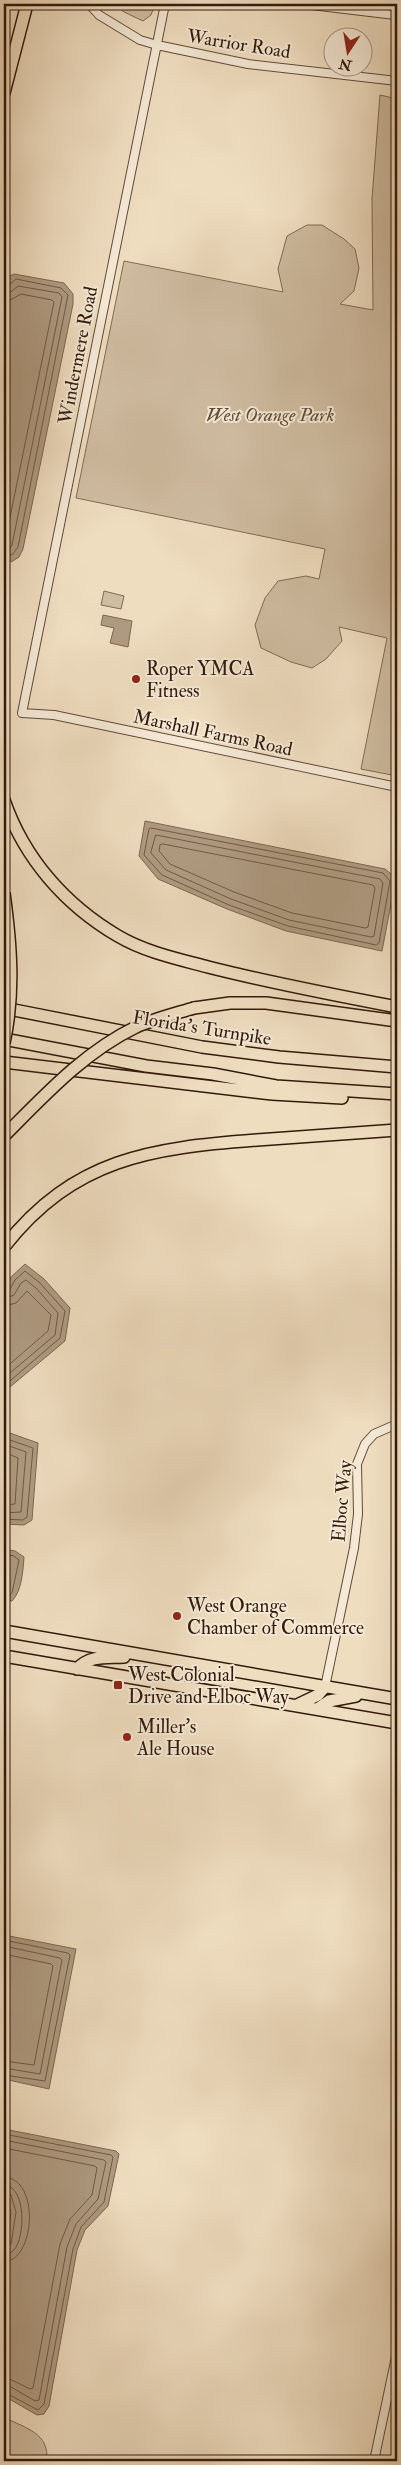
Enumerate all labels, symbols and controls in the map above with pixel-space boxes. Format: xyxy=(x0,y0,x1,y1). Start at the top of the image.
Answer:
street label: Warrior Road xyxy=(184,24,293,64)
north arrow xyxy=(324,28,374,78)
text: N xyxy=(337,55,354,74)
street label: Windermere Road xyxy=(53,284,103,427)
park label: West Orange Park xyxy=(206,403,334,427)
place label: Roper YMCA Fitness xyxy=(146,657,254,703)
marker: Roper YMCA Fitness xyxy=(130,673,142,685)
street label: Marshall Farms Road xyxy=(131,704,295,762)
street label: Florida's Turnpike xyxy=(131,1005,273,1052)
street label: Elboc Way xyxy=(326,1458,358,1543)
place label: West Orange Chamber of Commerce xyxy=(186,1594,364,1640)
marker: West Orange Chamber of Commerce xyxy=(171,1610,183,1622)
place label: West Colonial Drive and Elboc Way xyxy=(127,1663,289,1709)
marker: West Colonial Drive and Elboc Way xyxy=(112,1679,124,1691)
place label: Miller's Ale House xyxy=(136,1715,215,1761)
marker: Miller's Ale House xyxy=(121,1731,133,1743)

